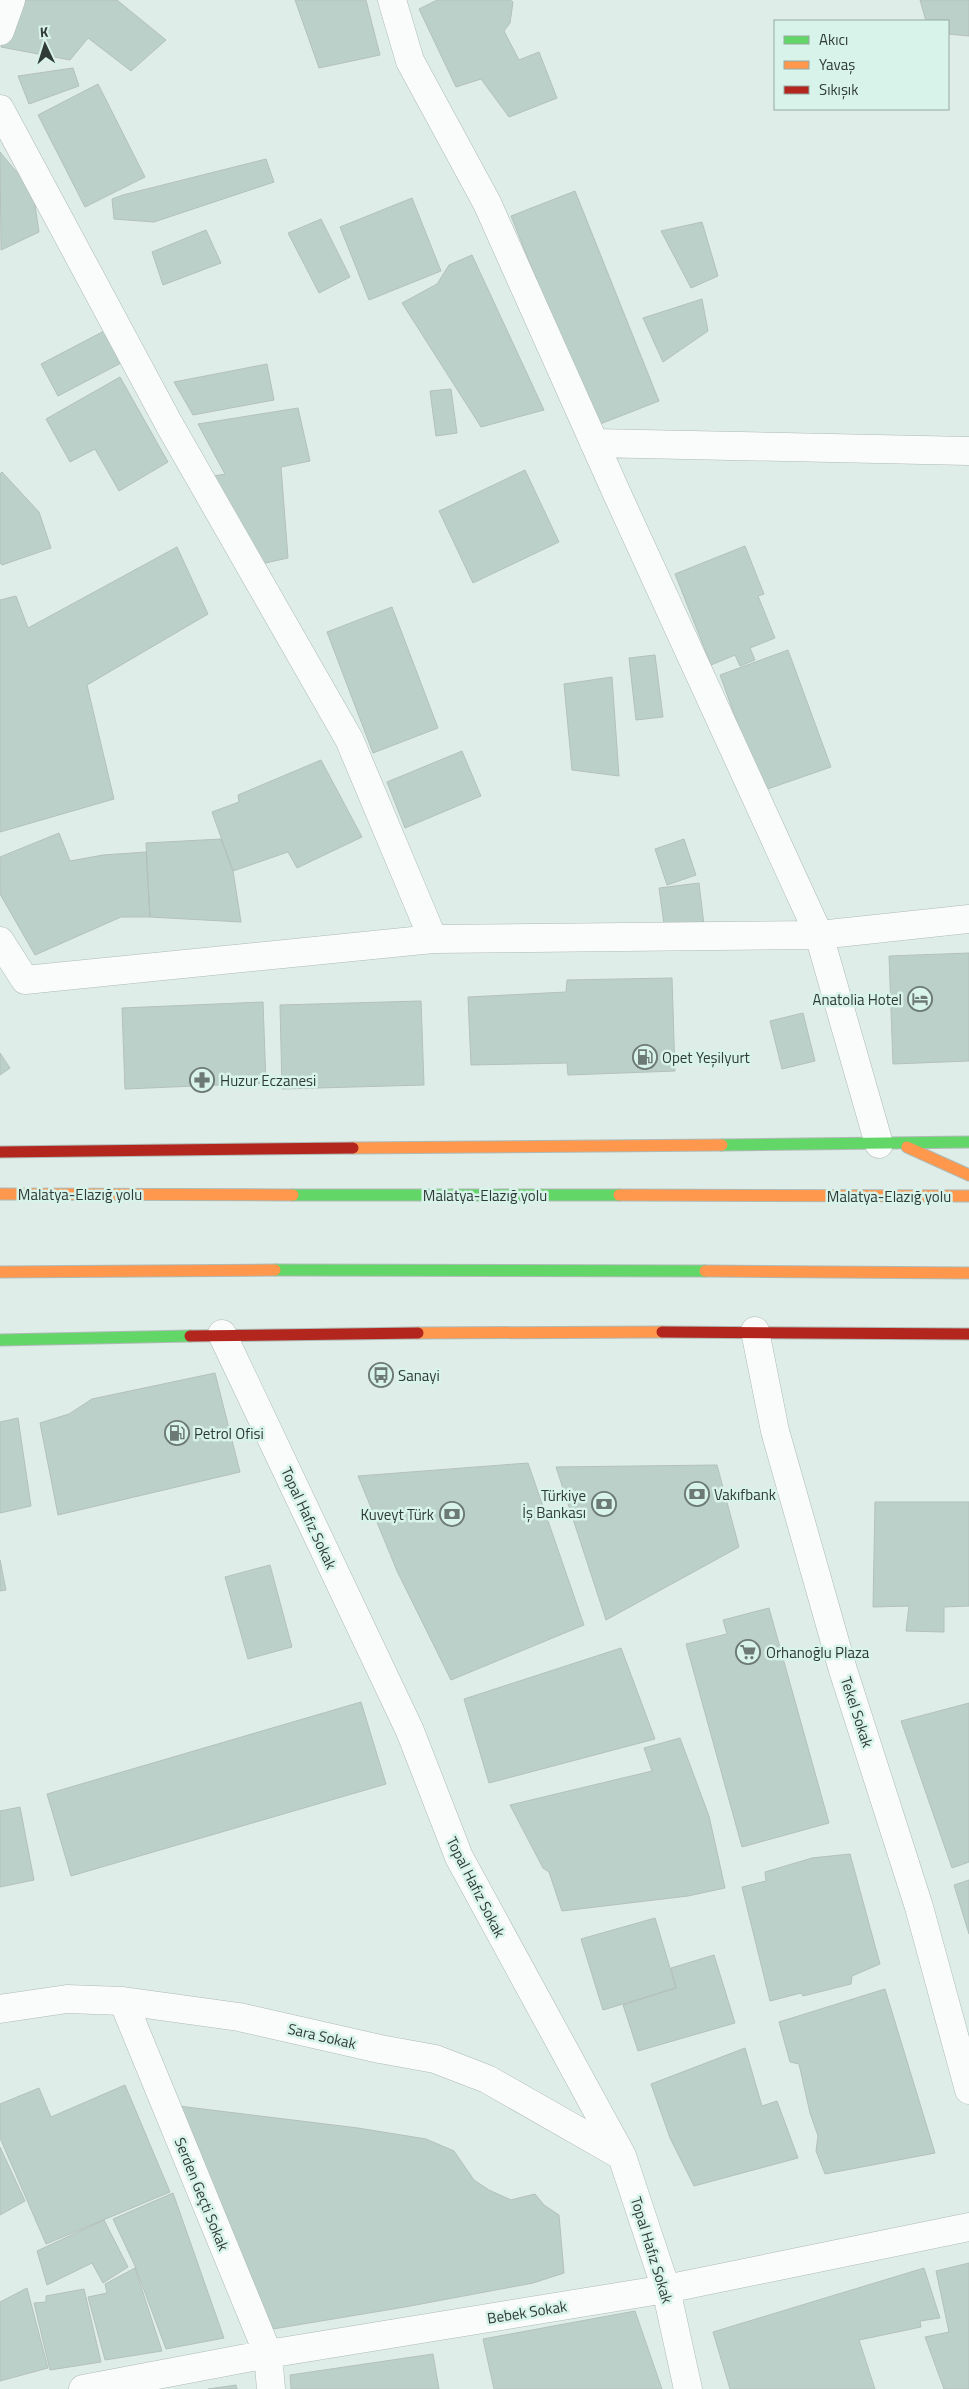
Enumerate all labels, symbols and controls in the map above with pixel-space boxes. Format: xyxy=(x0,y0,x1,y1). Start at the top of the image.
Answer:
north arrow xyxy=(20,20,70,70)
legend xyxy=(774,20,949,110)
text: K xyxy=(39,21,50,42)
text: Akıcı xyxy=(819,28,848,51)
text: Yavaş xyxy=(819,53,855,76)
text: Sıkışık xyxy=(819,78,858,101)
hotel icon: Anatolia Hotel xyxy=(907,986,933,1012)
place label: Anatolia Hotel xyxy=(813,988,902,1011)
fuel station icon: Opet Yeşilyurt xyxy=(632,1044,658,1070)
place label: Opet Yeşilyurt xyxy=(662,1046,751,1069)
pharmacy icon: Huzur Eczanesi xyxy=(189,1067,215,1093)
place label: Huzur Eczanesi xyxy=(220,1069,316,1092)
street label: Malatya-Elazığ yolu xyxy=(18,1183,142,1206)
street label: Malatya-Elazığ yolu xyxy=(423,1184,547,1207)
street label: Malatya-Elazığ yolu xyxy=(827,1185,951,1208)
bus stop icon: Sanayi xyxy=(368,1362,394,1388)
place label: Sanayi xyxy=(398,1364,440,1387)
fuel station icon: Petrol Ofisi xyxy=(164,1420,190,1446)
place label: Petrol Ofisi xyxy=(194,1422,264,1445)
street label: Topal Hafız Sokak xyxy=(275,1463,343,1573)
bank icon: Vakıfbank xyxy=(684,1481,710,1507)
place label: Vakıfbank xyxy=(714,1483,776,1506)
place label: Türkiye İş Bankası xyxy=(522,1484,586,1524)
bank icon: Türkiye İş Bankası xyxy=(591,1491,617,1517)
bank icon: Kuveyt Türk xyxy=(439,1501,465,1527)
place label: Kuveyt Türk xyxy=(360,1503,434,1526)
supermarket icon: Orhanoğlu Plaza xyxy=(735,1639,761,1665)
place label: Orhanoğlu Plaza xyxy=(766,1641,870,1664)
street label: Tekel Sokak xyxy=(835,1674,879,1750)
street label: Topal Hafız Sokak xyxy=(441,1833,511,1941)
street label: Sara Sokak xyxy=(286,2017,358,2055)
street label: Serden Geçti Sokak xyxy=(169,2134,235,2254)
street label: Topal Hafız Sokak xyxy=(625,2194,679,2306)
street label: Bebek Sokak xyxy=(485,2294,569,2330)

